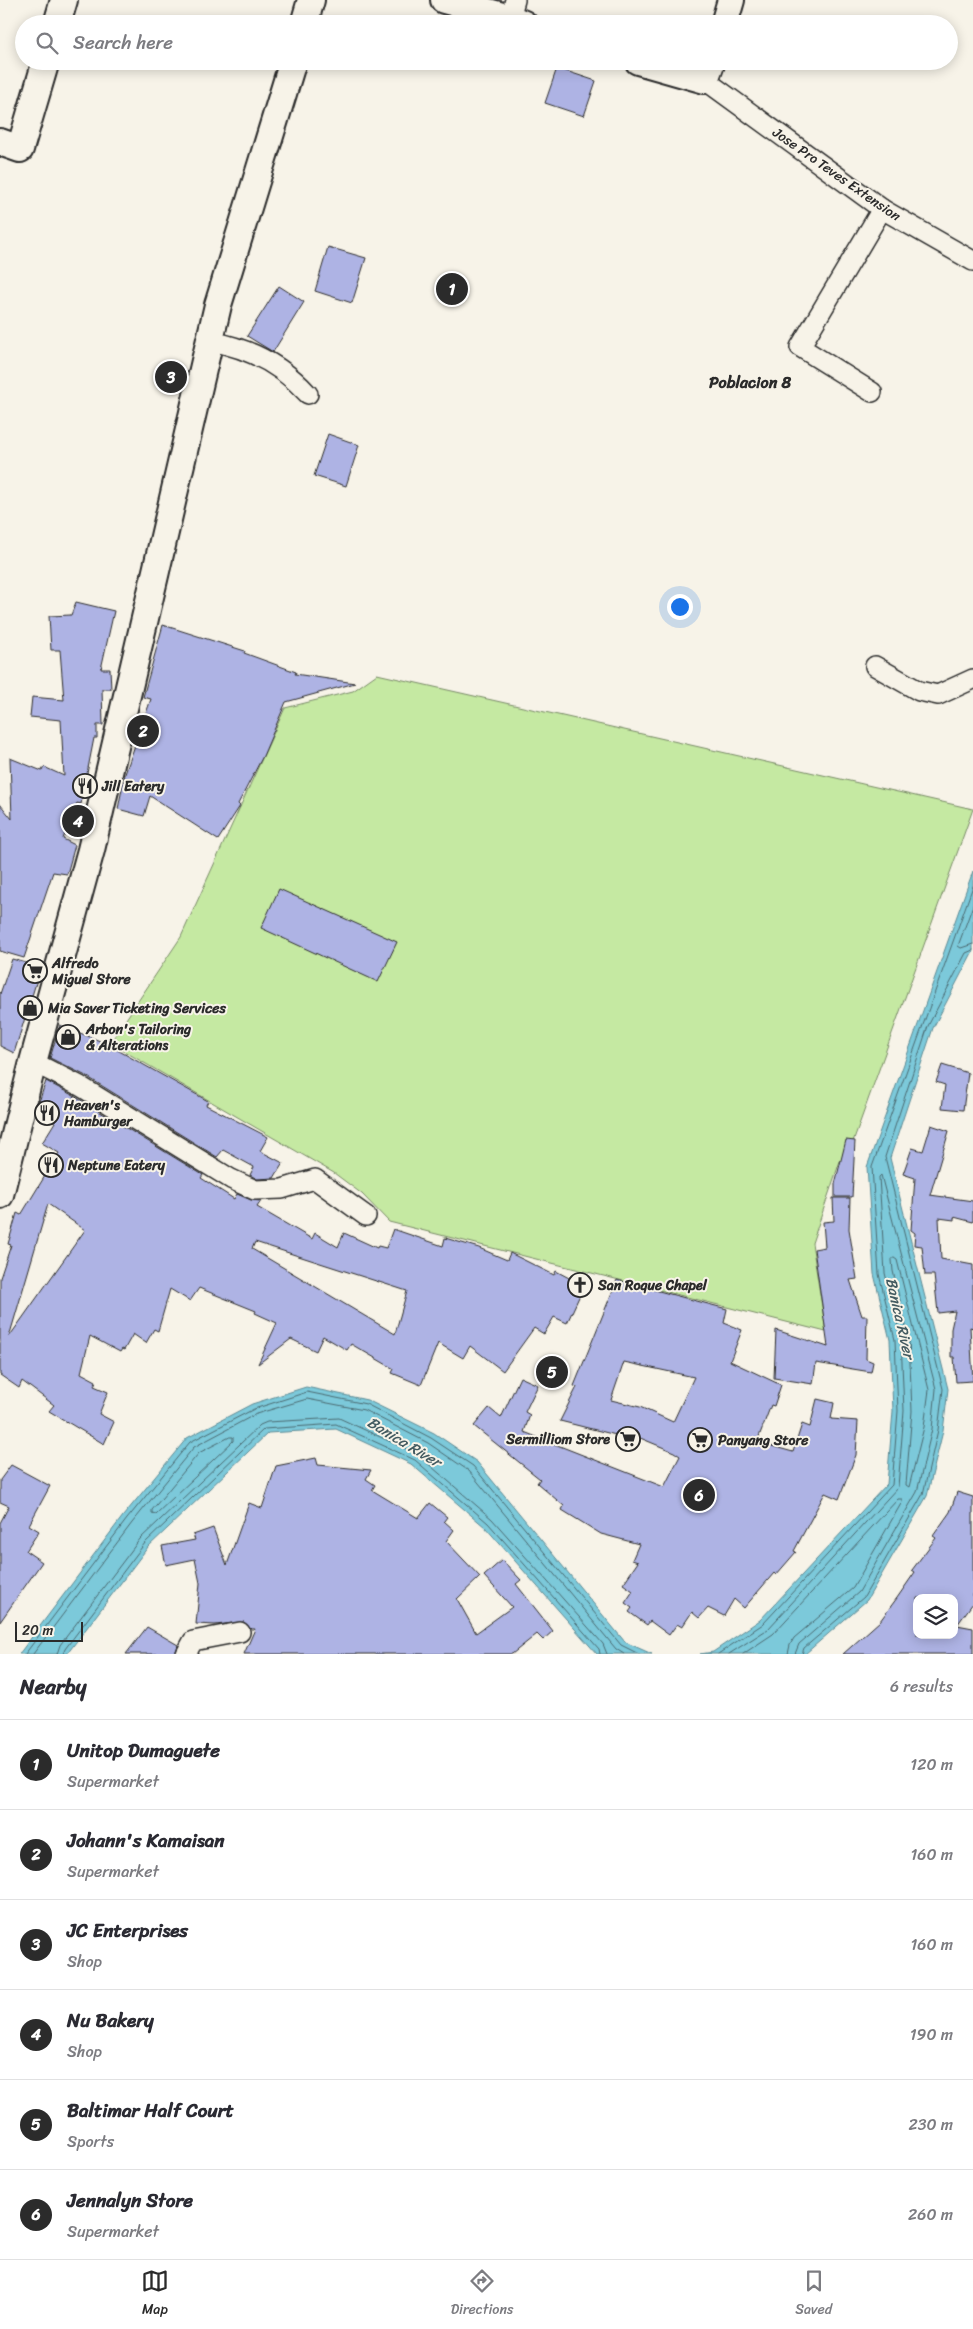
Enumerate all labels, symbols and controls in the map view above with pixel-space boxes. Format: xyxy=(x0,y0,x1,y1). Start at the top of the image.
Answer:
search box xyxy=(15,15,958,70)
text: Search here xyxy=(73,26,173,59)
icon: search xyxy=(33,29,61,57)
street label: Jose Pro Teves Extension xyxy=(766,120,906,228)
pin: 1 xyxy=(436,270,468,308)
pin: 3 xyxy=(155,358,187,396)
district label: Poblacion 8 xyxy=(709,368,791,397)
your location xyxy=(667,594,693,620)
pin: 2 xyxy=(127,712,159,750)
restaurant icon: Jill Eatery xyxy=(72,773,98,799)
place label: Jill Eatery xyxy=(101,774,165,799)
pin: 4 xyxy=(62,802,94,840)
place label: Alfredo Miguel Store xyxy=(51,951,132,992)
supermarket icon: Alfredo Miguel Store xyxy=(22,958,48,984)
shop icon: Mia Saver Ticketing Services xyxy=(17,995,43,1021)
place label: Mia Saver Ticketing Services xyxy=(47,996,226,1021)
place label: Arbon's Tailoring & Alterations xyxy=(85,1017,192,1058)
shop icon: Arbon's Tailoring & Alterations xyxy=(55,1024,81,1050)
place label: Heaven's Hamburger xyxy=(63,1093,133,1134)
restaurant icon: Heaven's Hamburger xyxy=(34,1100,60,1126)
restaurant icon: Neptune Eatery xyxy=(38,1152,64,1178)
place label: Neptune Eatery xyxy=(67,1153,166,1178)
church icon: San Roque Chapel xyxy=(567,1272,593,1298)
place label: San Roque Chapel xyxy=(597,1273,708,1298)
water label: Banica River xyxy=(878,1275,923,1364)
pin: 5 xyxy=(536,1353,568,1391)
water label: Banica River xyxy=(362,1410,448,1476)
supermarket icon: Sermilliom Store xyxy=(615,1426,641,1452)
place label: Sermilliom Store xyxy=(505,1427,610,1452)
supermarket icon: Panyang Store xyxy=(687,1427,713,1453)
place label: Panyang Store xyxy=(718,1428,809,1453)
pin: 6 xyxy=(683,1476,715,1514)
map controls xyxy=(913,1594,958,1639)
button: layers xyxy=(913,1594,958,1639)
text: 20 m xyxy=(22,1618,53,1643)
scale bar xyxy=(15,1619,82,1642)
text: Nearby xyxy=(20,1668,86,1706)
text: 6 results xyxy=(890,1672,953,1701)
text: Unitop Dumaguete xyxy=(67,1734,220,1767)
text: 1 xyxy=(33,1750,39,1779)
text: 120 m xyxy=(910,1750,953,1779)
text: Supermarket xyxy=(67,1767,159,1796)
text: Johann's Kamaisan xyxy=(67,1824,224,1857)
text: 2 xyxy=(31,1840,41,1869)
text: 160 m xyxy=(910,1840,953,1869)
text: Supermarket xyxy=(67,1857,159,1886)
text: JC Enterprises xyxy=(67,1914,188,1947)
text: 3 xyxy=(32,1930,40,1959)
text: 160 m xyxy=(910,1930,953,1959)
text: Shop xyxy=(67,1947,102,1976)
text: Nu Bakery xyxy=(67,2004,154,2037)
text: 4 xyxy=(31,2020,41,2049)
text: 190 m xyxy=(910,2020,953,2049)
text: Shop xyxy=(67,2037,102,2066)
text: Baltimar Half Court xyxy=(67,2094,234,2127)
text: 5 xyxy=(31,2110,41,2139)
text: 230 m xyxy=(908,2110,953,2139)
text: Sports xyxy=(67,2127,114,2156)
text: Jennalyn Store xyxy=(67,2184,193,2217)
text: 6 xyxy=(31,2200,41,2229)
text: 260 m xyxy=(908,2200,953,2229)
text: Supermarket xyxy=(67,2217,159,2246)
tab: Map xyxy=(141,2267,169,2322)
tab: Directions xyxy=(451,2267,513,2322)
tab: Saved xyxy=(795,2267,832,2322)

